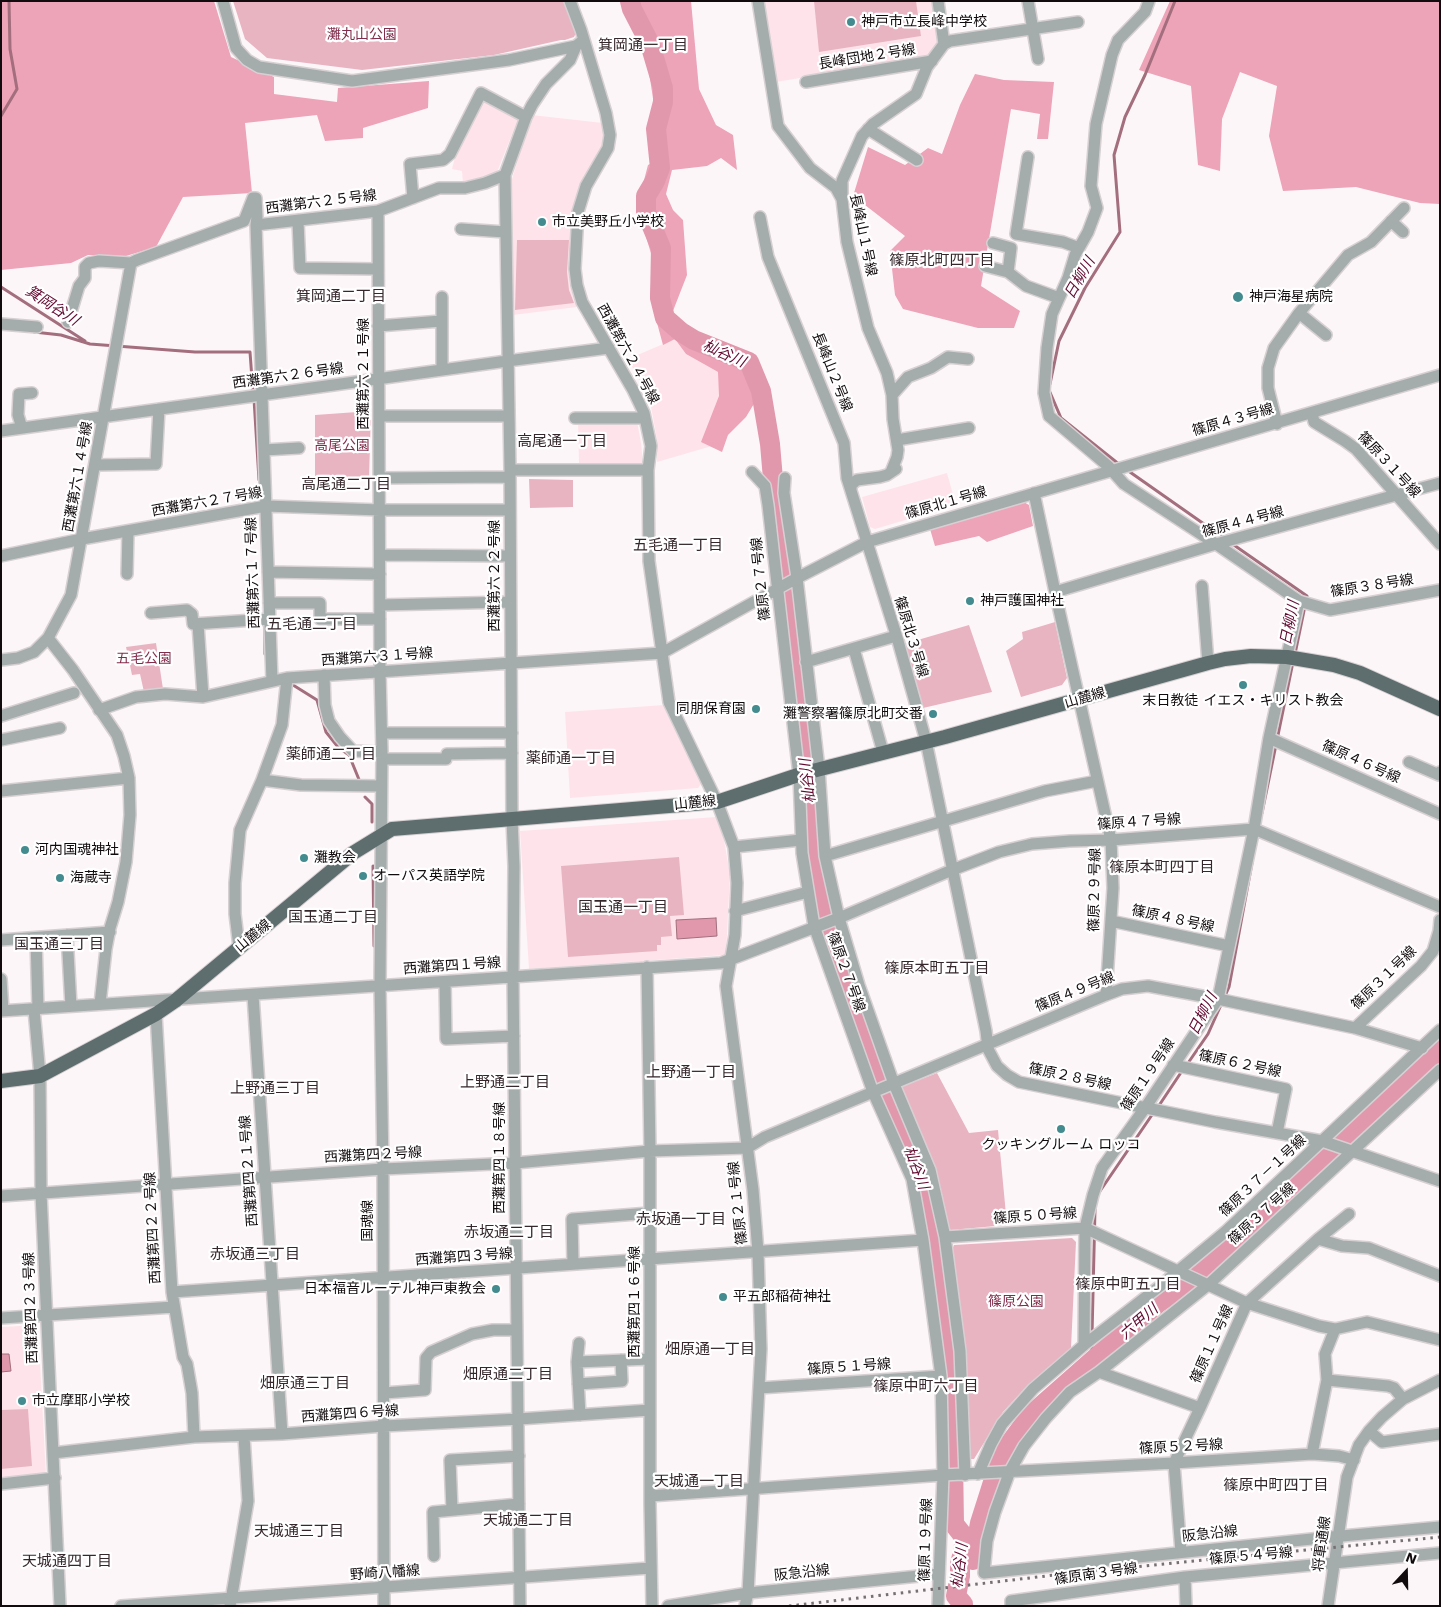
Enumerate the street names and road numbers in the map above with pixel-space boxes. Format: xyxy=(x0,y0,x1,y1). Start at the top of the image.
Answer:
street label: 長峰団地２号線 xyxy=(817,41,917,73)
street label: 西灘第六２５号線 xyxy=(264,187,378,217)
street label: 長峰山１号線 xyxy=(846,192,880,278)
street label: 西灘第六２４号線 xyxy=(594,301,662,407)
street label: 西灘第六２１号線 xyxy=(356,318,372,430)
street label: 長峰山２号線 xyxy=(808,330,856,414)
street label: 西灘第六２６号線 xyxy=(231,360,345,392)
street label: 篠原４３号線 xyxy=(1190,400,1276,440)
street label: 西灘第六１４号線 xyxy=(60,420,96,534)
street label: 篠原３１号線 xyxy=(1354,429,1424,501)
street label: 篠原北１号線 xyxy=(903,483,989,523)
street label: 西灘第六２７号線 xyxy=(150,484,264,520)
street label: 篠原４４号線 xyxy=(1200,503,1286,541)
street label: 西灘第六１７号線 xyxy=(243,517,263,629)
street label: 西灘第六２２号線 xyxy=(487,520,503,632)
street label: 篠原２７号線 xyxy=(748,536,774,622)
street label: 篠原３８号線 xyxy=(1329,571,1415,601)
street label: 篠原北３号線 xyxy=(891,594,931,680)
street label: 西灘第六３１号線 xyxy=(321,645,433,669)
street label: 山麓線 xyxy=(1062,684,1108,712)
street label: 篠原４６号線 xyxy=(1319,737,1403,787)
street label: 山麓線 xyxy=(673,792,717,814)
street label: 篠原４７号線 xyxy=(1097,811,1181,833)
street label: 篠原２９号線 xyxy=(1086,848,1104,932)
street label: 篠原４８号線 xyxy=(1130,902,1216,936)
street label: 山麓線 xyxy=(232,916,274,956)
street label: 篠原２７号線 xyxy=(824,930,868,1014)
street label: 篠原３１号線 xyxy=(1348,943,1420,1013)
street label: 西灘第四１号線 xyxy=(403,954,501,978)
street label: 篠原４９号線 xyxy=(1033,968,1117,1016)
street label: 篠原１９号線 xyxy=(1118,1035,1178,1115)
street label: 篠原６２号線 xyxy=(1197,1047,1283,1081)
street label: 篠原２８号線 xyxy=(1027,1060,1113,1094)
street label: 西灘第四１８号線 xyxy=(492,1102,508,1214)
street label: 西灘第四２１号線 xyxy=(237,1115,261,1227)
street label: 篠原３７－１号線 xyxy=(1216,1132,1310,1220)
street label: 西灘第四２号線 xyxy=(324,1144,422,1166)
street label: 篠原２１号線 xyxy=(725,1160,751,1246)
street label: 西灘第四２２号線 xyxy=(142,1172,164,1284)
street label: 篠原３７号線 xyxy=(1225,1180,1299,1248)
street label: 国魂線 xyxy=(360,1200,376,1242)
street label: 篠原５０号線 xyxy=(993,1205,1077,1227)
street label: 西灘第四３号線 xyxy=(415,1245,513,1269)
street label: 西灘第四１６号線 xyxy=(627,1246,643,1358)
street label: 西灘第四２３号線 xyxy=(21,1252,41,1364)
street label: 篠原１１号線 xyxy=(1187,1302,1237,1386)
street label: 篠原５１号線 xyxy=(807,1356,891,1378)
street label: 西灘第四６号線 xyxy=(301,1402,399,1426)
street label: 篠原５２号線 xyxy=(1139,1436,1223,1458)
street label: 篠原１９号線 xyxy=(916,1498,936,1582)
street label: 将軍通線 xyxy=(1310,1515,1334,1573)
street label: 阪急沿線 xyxy=(1181,1523,1239,1545)
street label: 篠原５４号線 xyxy=(1208,1544,1294,1568)
street label: 篠原南３号線 xyxy=(1053,1560,1139,1588)
street label: 野崎八幡線 xyxy=(349,1562,421,1584)
street label: 阪急沿線 xyxy=(773,1562,831,1584)

